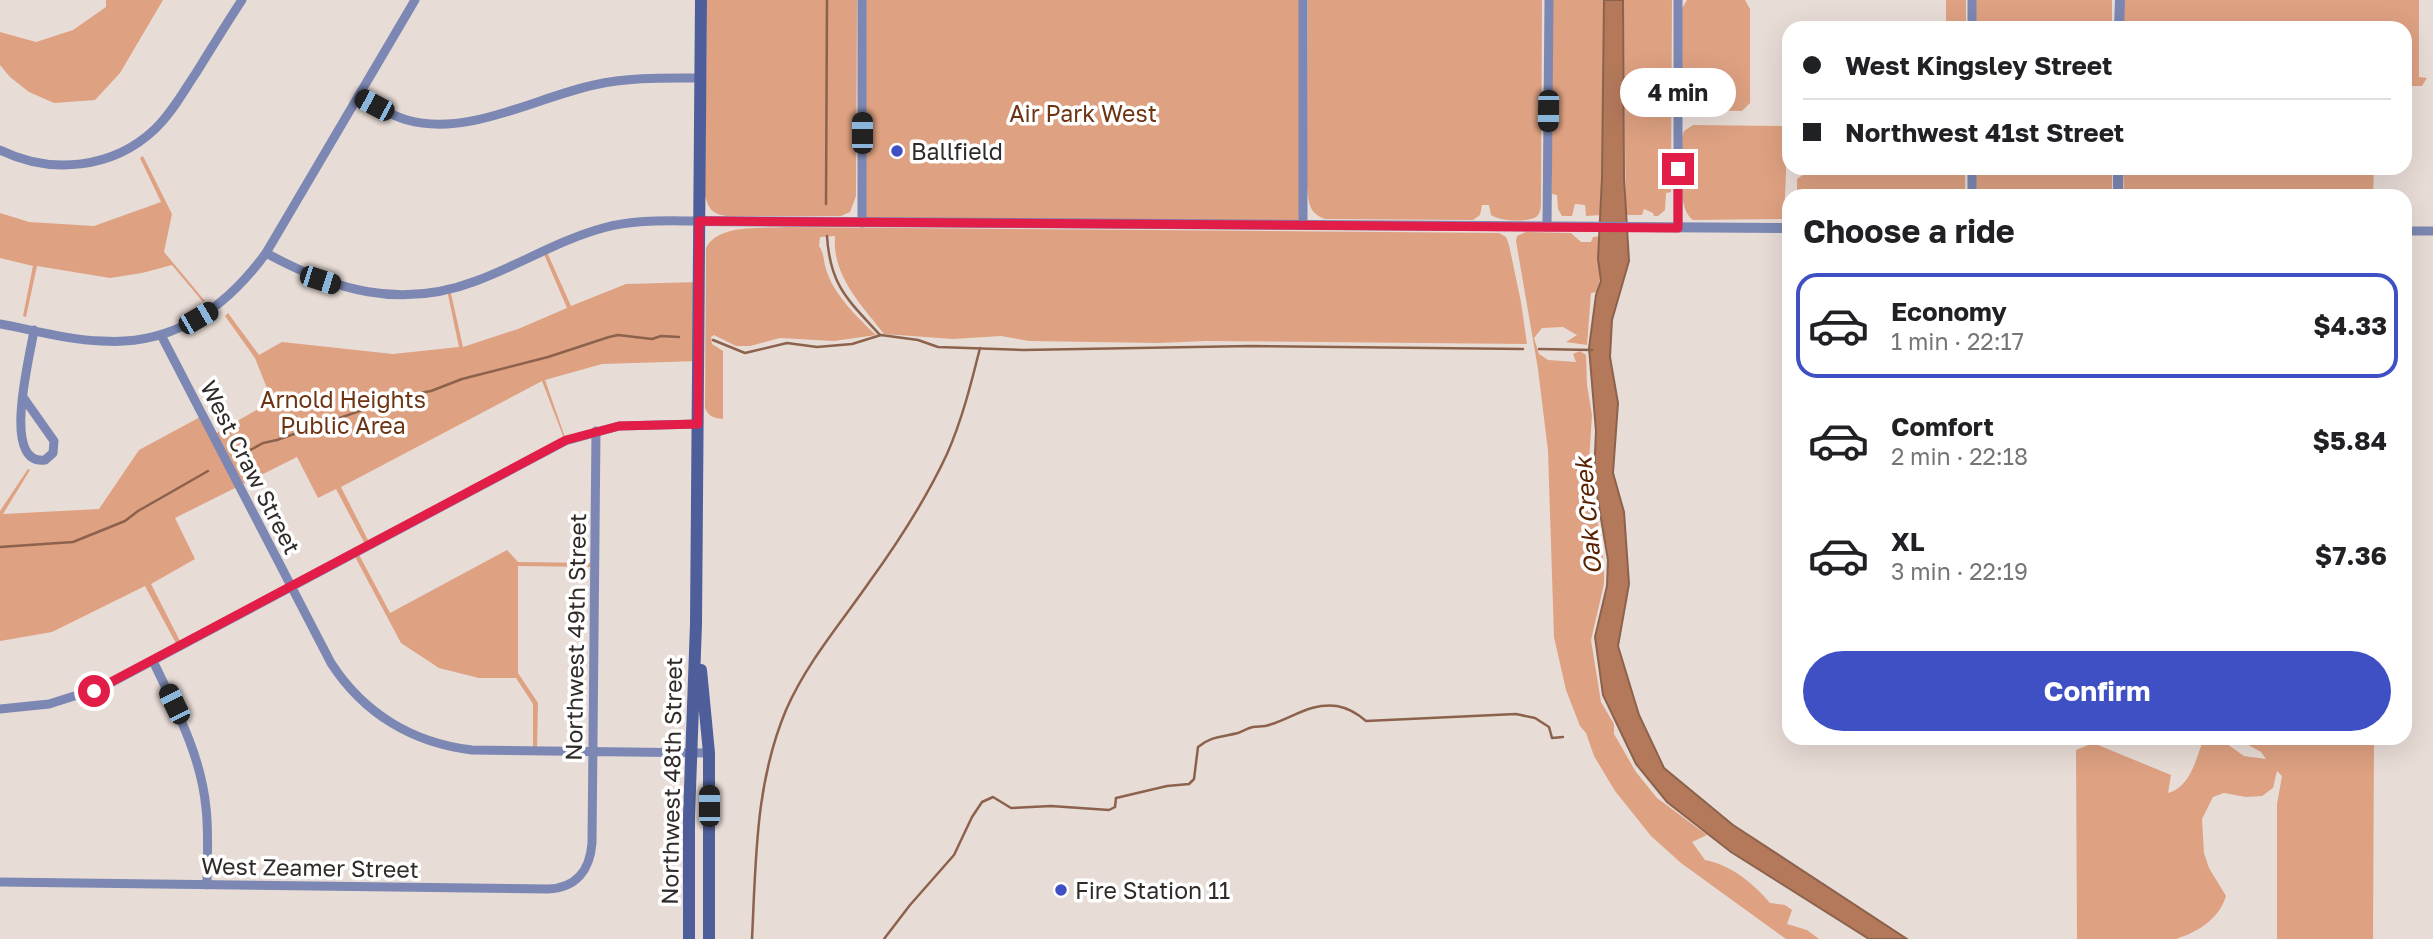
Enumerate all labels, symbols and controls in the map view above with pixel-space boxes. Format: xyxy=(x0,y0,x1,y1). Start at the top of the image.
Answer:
text: West Kingsley Street xyxy=(1845,50,2112,81)
callout: 4 min xyxy=(1620,68,1736,116)
text: 4 min xyxy=(1648,78,1708,106)
car xyxy=(351,86,398,124)
car xyxy=(1538,90,1559,132)
park label: Air Park West xyxy=(1009,99,1157,127)
car xyxy=(852,112,873,154)
text: Northwest 41st Street xyxy=(1845,117,2124,148)
place label: Ballfield xyxy=(911,137,1003,165)
marker: Ballfield xyxy=(889,143,905,159)
route end xyxy=(1662,153,1694,185)
text: Choose a ride xyxy=(1803,212,2015,250)
car xyxy=(297,264,344,296)
icon: car xyxy=(1807,294,1870,357)
text: Economy xyxy=(1891,296,2007,327)
car xyxy=(175,298,222,338)
text: $4.33 xyxy=(2313,310,2387,341)
text: 1 min · 22:17 xyxy=(1891,327,2024,355)
street label: West Craw Street xyxy=(195,375,307,559)
park label: Arnold Heights Public Area xyxy=(260,385,426,439)
icon: car xyxy=(1807,409,1870,472)
text: Comfort xyxy=(1891,411,1994,442)
text: $5.84 xyxy=(2313,425,2387,456)
text: 2 min · 22:18 xyxy=(1891,442,2028,470)
water label: Oak Creek xyxy=(1567,454,1607,576)
street label: Northwest 49th Street xyxy=(559,513,591,761)
icon: car xyxy=(1807,524,1870,587)
text: XL xyxy=(1891,526,1925,557)
text: $7.36 xyxy=(2315,540,2387,571)
text: 3 min · 22:19 xyxy=(1891,557,2028,585)
button: Confirm xyxy=(1803,651,2391,731)
street label: Northwest 48th Street xyxy=(655,657,687,905)
route start xyxy=(78,675,110,707)
car xyxy=(156,681,193,727)
car xyxy=(699,785,720,827)
street label: West Zeamer Street xyxy=(201,851,419,883)
place label: Fire Station 11 xyxy=(1075,876,1230,904)
marker: Fire Station 11 xyxy=(1053,882,1069,898)

